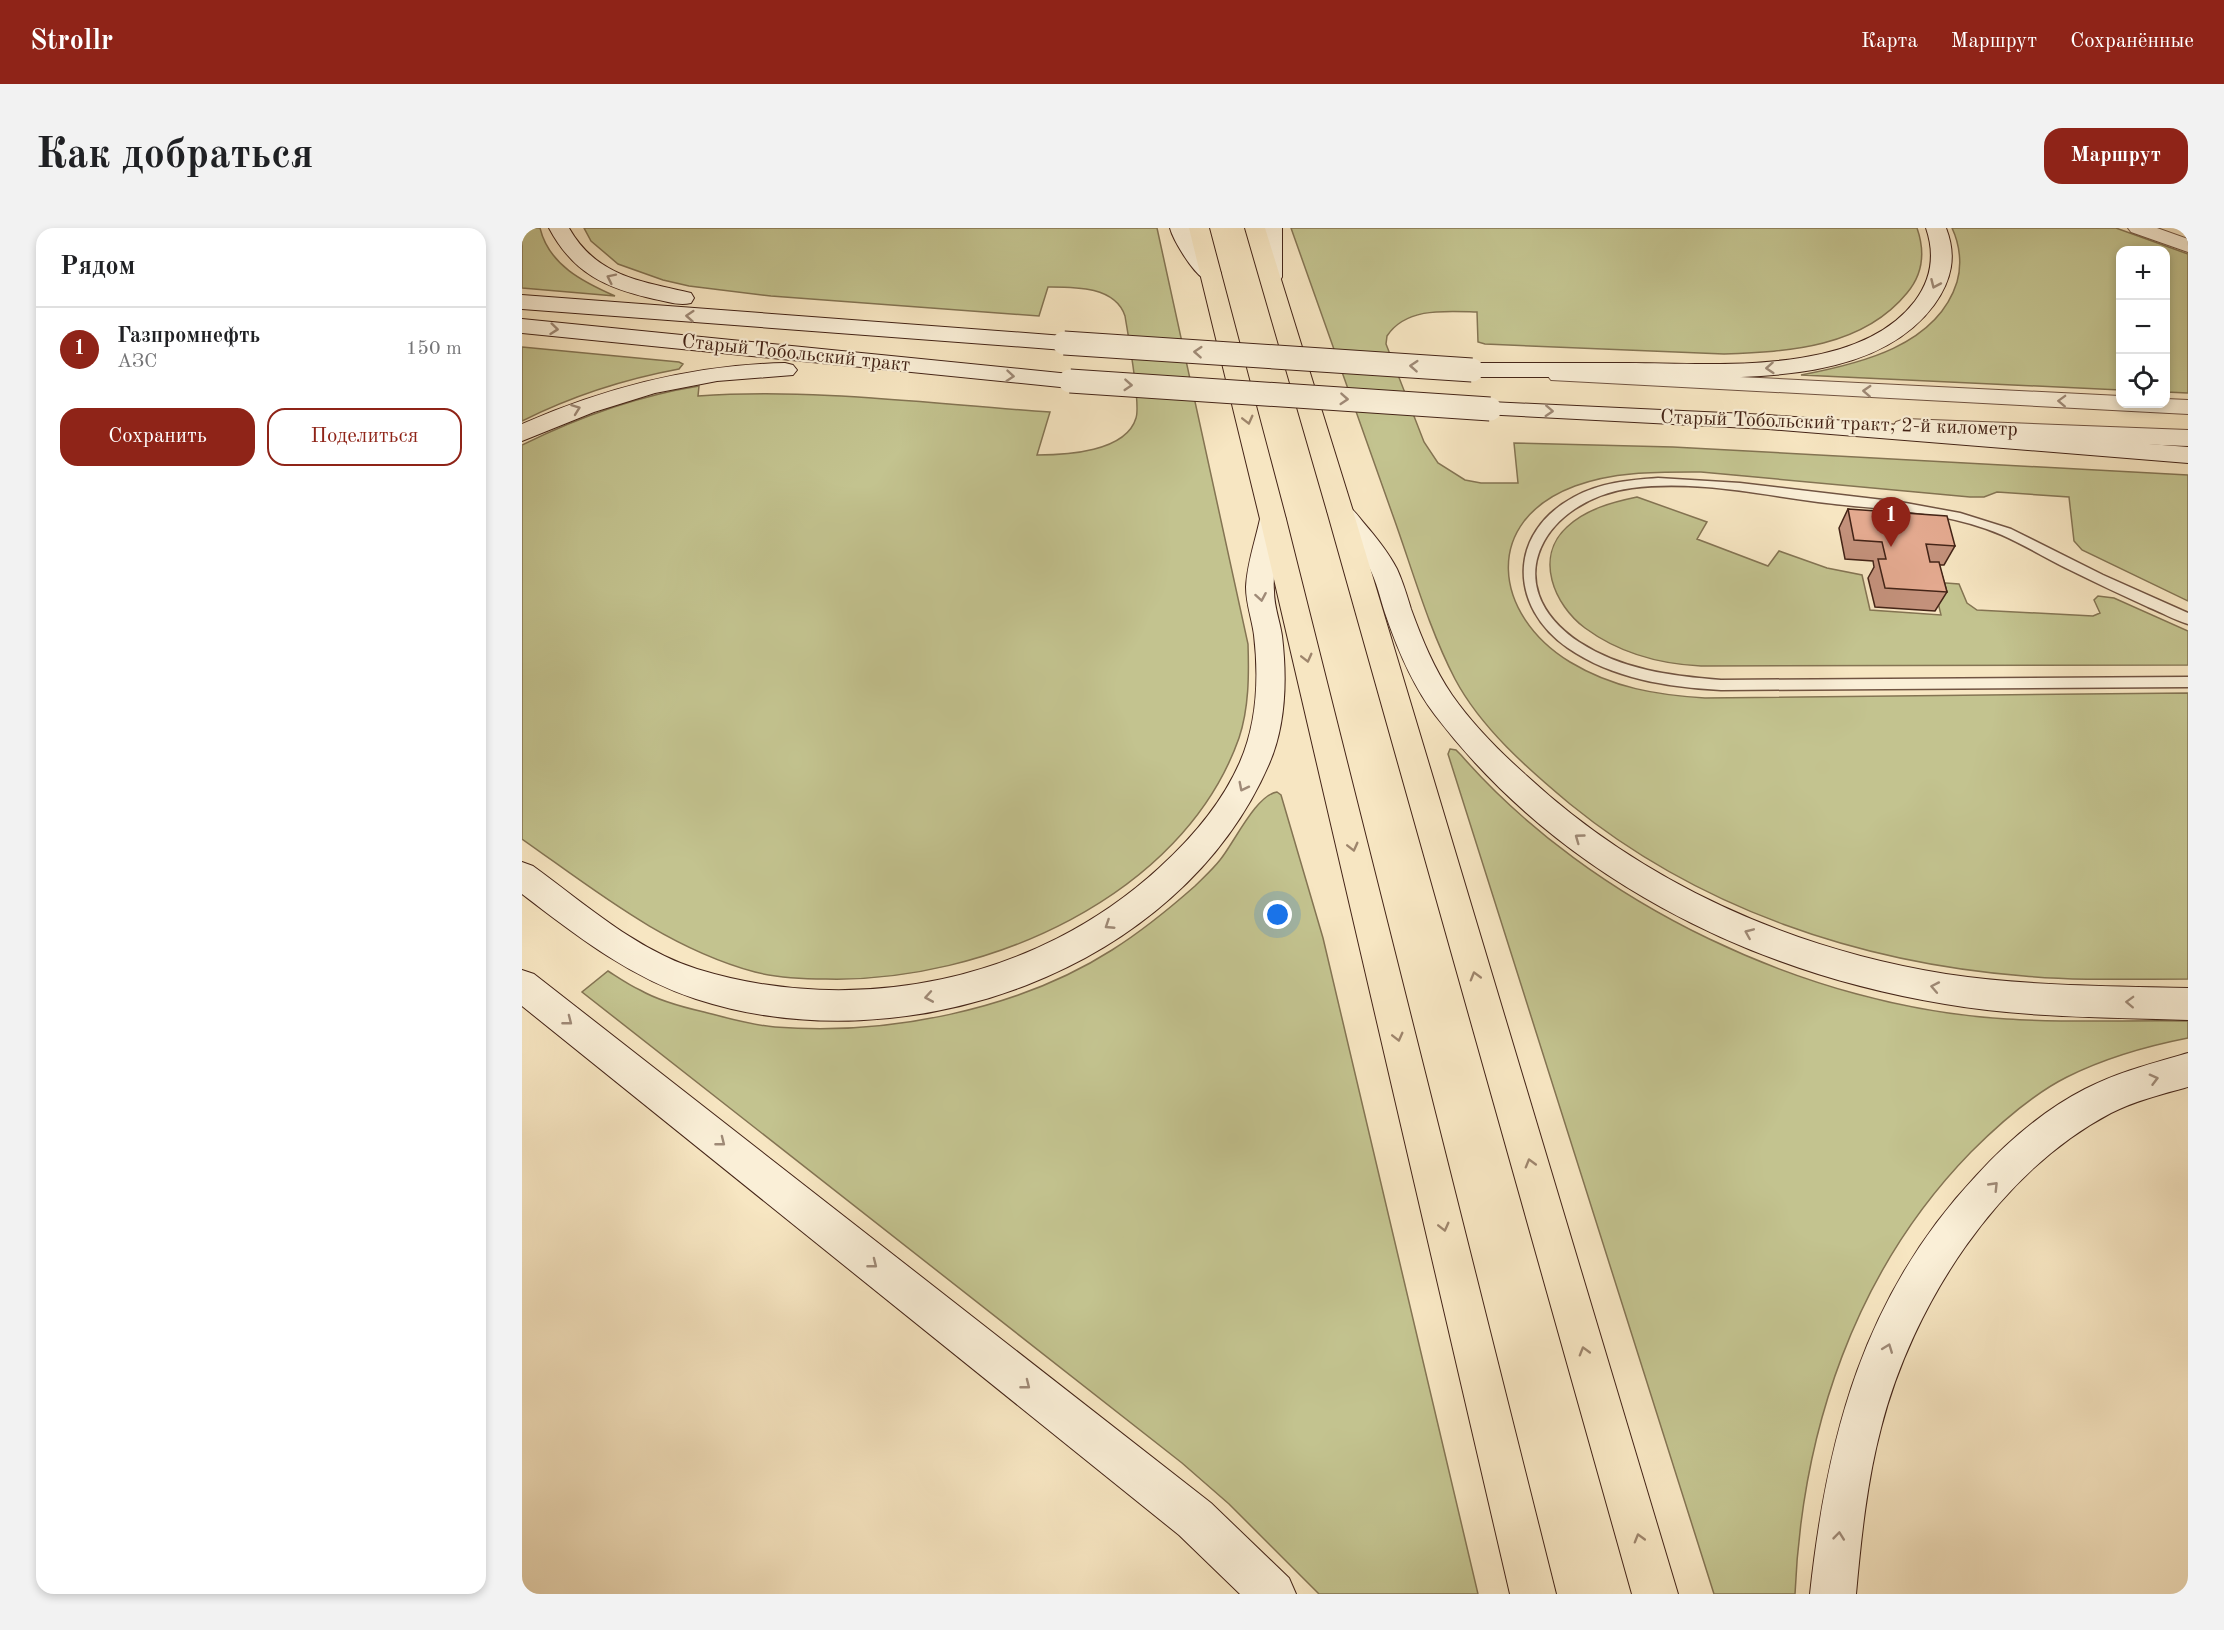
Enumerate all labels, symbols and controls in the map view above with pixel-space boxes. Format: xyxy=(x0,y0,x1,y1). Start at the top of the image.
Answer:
text: Strollr xyxy=(30,28,113,56)
text: Карта xyxy=(1861,31,1918,52)
text: Маршрут xyxy=(1951,31,2037,52)
text: Сохранённые xyxy=(2070,31,2194,52)
button: Маршрут xyxy=(2044,128,2188,184)
text: Как добраться xyxy=(36,135,313,177)
map controls xyxy=(2116,246,2170,408)
button: + xyxy=(2116,246,2170,300)
text: Рядом xyxy=(60,254,135,280)
one-way arrow xyxy=(607,274,618,286)
one-way arrow xyxy=(1931,277,1943,288)
button: − xyxy=(2116,300,2170,354)
one-way arrow xyxy=(686,309,695,322)
one-way arrow xyxy=(549,322,558,335)
text: Газпромнефть xyxy=(117,325,260,347)
street label: Старый Тобольский тракт xyxy=(681,332,911,376)
text: 1 xyxy=(74,339,85,359)
text: 150 m xyxy=(406,339,462,359)
one-way arrow xyxy=(1194,346,1203,359)
text: АЗС xyxy=(117,352,158,372)
button: locate xyxy=(2116,354,2170,408)
one-way arrow xyxy=(1409,360,1418,373)
one-way arrow xyxy=(1765,361,1774,374)
one-way arrow xyxy=(1006,369,1015,382)
one-way arrow xyxy=(1124,378,1133,391)
one-way arrow xyxy=(1863,385,1872,398)
one-way arrow xyxy=(1339,392,1348,405)
one-way arrow xyxy=(2058,394,2067,407)
one-way arrow xyxy=(570,404,580,417)
one-way arrow xyxy=(1544,405,1553,418)
button: Сохранить xyxy=(60,408,255,466)
button: Поделиться xyxy=(267,408,462,466)
street label: Старый Тобольский тракт, 2-й километр xyxy=(1660,408,2018,440)
one-way arrow xyxy=(1240,415,1253,425)
pin: 1 xyxy=(1872,498,1910,547)
one-way arrow xyxy=(1255,593,1267,602)
one-way arrow xyxy=(1299,653,1312,663)
one-way arrow xyxy=(1239,781,1250,791)
one-way arrow xyxy=(1574,834,1585,845)
one-way arrow xyxy=(1345,842,1358,852)
your location xyxy=(1263,900,1292,929)
one-way arrow xyxy=(1105,918,1115,930)
one-way arrow xyxy=(1744,928,1755,940)
one-way arrow xyxy=(1470,971,1482,982)
one-way arrow xyxy=(1931,981,1941,994)
one-way arrow xyxy=(925,990,935,1003)
one-way arrow xyxy=(2125,995,2134,1008)
one-way arrow xyxy=(561,1014,572,1025)
one-way arrow xyxy=(1391,1032,1404,1042)
one-way arrow xyxy=(2149,1074,2159,1087)
one-way arrow xyxy=(714,1135,725,1146)
one-way arrow xyxy=(1525,1158,1537,1169)
one-way arrow xyxy=(1986,1182,1997,1193)
one-way arrow xyxy=(1437,1221,1450,1231)
one-way arrow xyxy=(867,1256,878,1267)
one-way arrow xyxy=(1880,1343,1893,1354)
one-way arrow xyxy=(1579,1346,1591,1356)
one-way arrow xyxy=(1019,1377,1030,1388)
one-way arrow xyxy=(1832,1531,1845,1540)
one-way arrow xyxy=(1633,1533,1646,1543)

